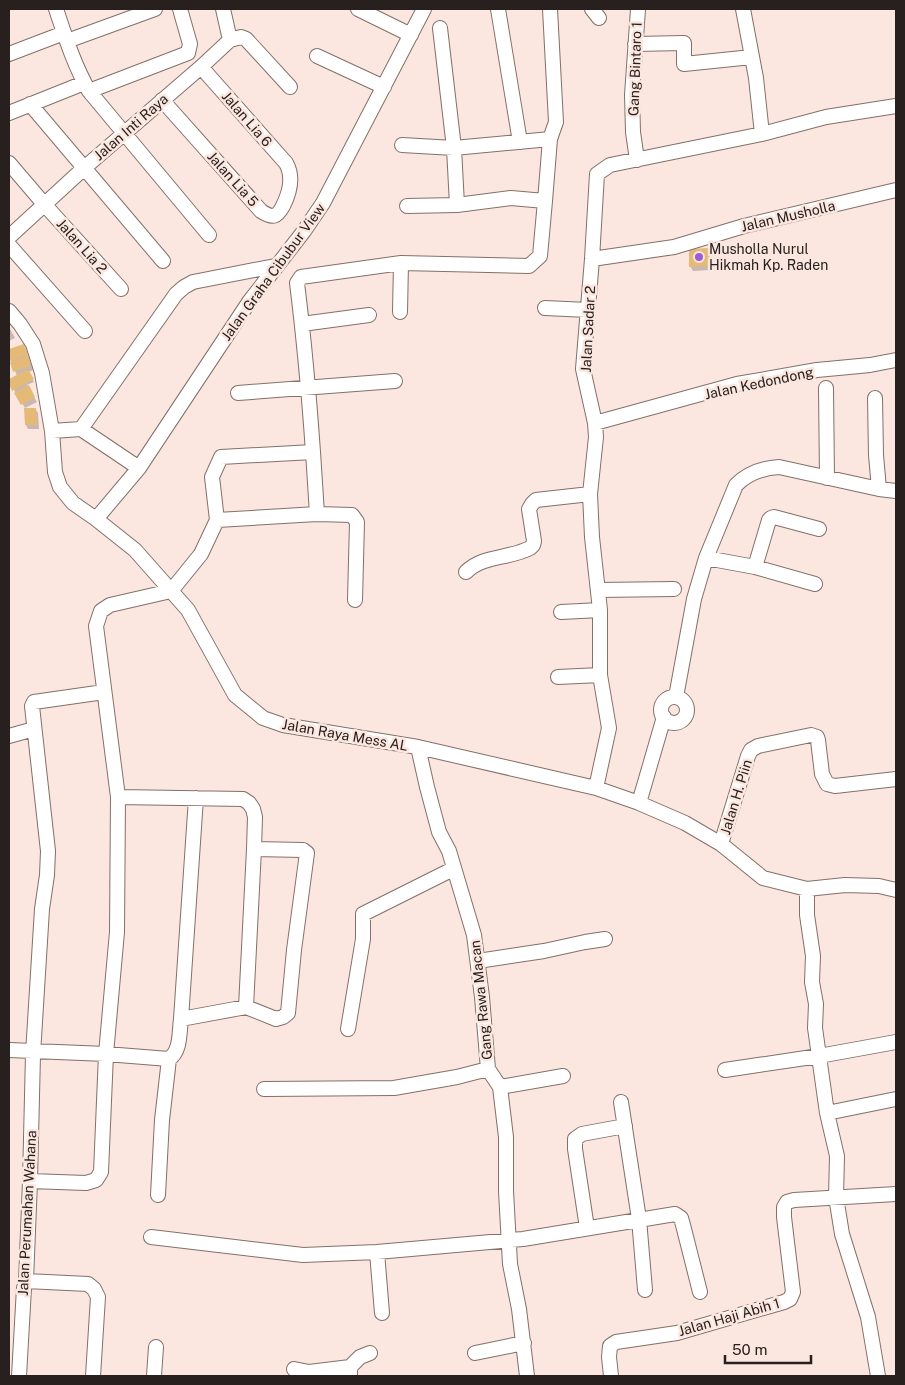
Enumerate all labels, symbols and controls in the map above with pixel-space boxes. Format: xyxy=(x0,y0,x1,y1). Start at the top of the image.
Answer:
street label: Gang Bintaro 1 xyxy=(625,22,645,116)
street label: Jalan Lia 6 xyxy=(219,88,276,150)
street label: Jalan Inti Raya xyxy=(91,91,171,163)
street label: Jalan Lia 5 xyxy=(204,148,262,210)
street label: Jalan Musholla xyxy=(739,197,837,235)
street label: Jalan Graha Cibubur View xyxy=(218,200,328,344)
street label: Jalan Lia 2 xyxy=(53,216,111,276)
place label: Musholla Nurul Hikmah Kp. Raden xyxy=(709,241,828,273)
marker: Musholla Nurul Hikmah Kp. Raden xyxy=(693,251,705,263)
street label: Jalan Sadar 2 xyxy=(578,285,598,373)
street label: Jalan Kedondong xyxy=(703,364,815,402)
street label: Jalan Raya Mess AL xyxy=(281,716,409,754)
street label: Jalan H. Piin xyxy=(717,757,755,837)
street label: Gang Rawa Macan xyxy=(467,939,495,1061)
street label: Jalan Perumahan Wahana xyxy=(15,1130,39,1296)
street label: Jalan Haji Abih 1 xyxy=(676,1295,782,1339)
scale bar xyxy=(725,1332,811,1364)
text: 50 m xyxy=(732,1341,767,1358)

